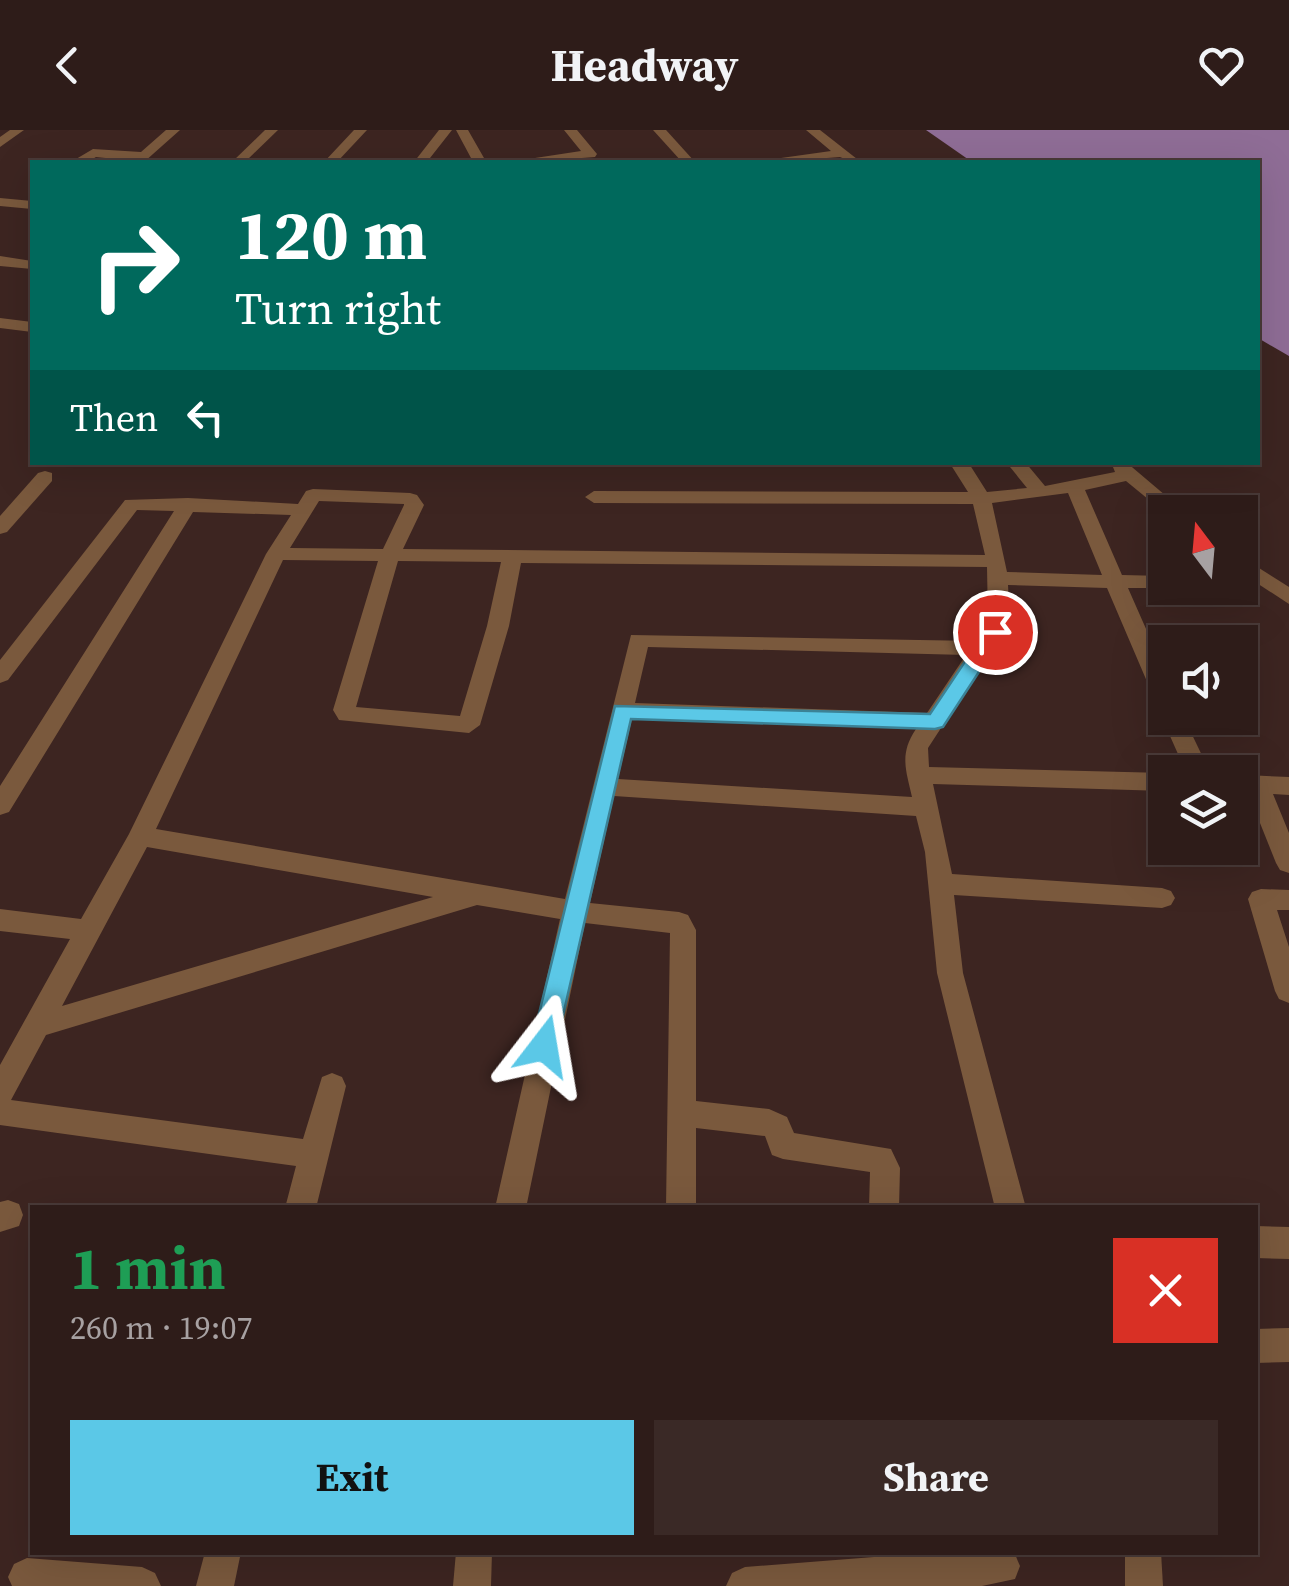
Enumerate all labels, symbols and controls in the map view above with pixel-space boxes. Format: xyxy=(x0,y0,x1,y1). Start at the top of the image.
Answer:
text: Headway xyxy=(550,34,739,96)
icon: back xyxy=(40,38,95,93)
icon: heart xyxy=(1194,38,1249,93)
text: 120 m xyxy=(235,186,427,282)
icon: right xyxy=(70,200,200,330)
text: Turn right xyxy=(235,277,441,339)
icon: left xyxy=(178,390,233,445)
text: Then xyxy=(70,392,158,444)
north arrow xyxy=(1148,495,1258,605)
map controls xyxy=(1148,495,1258,865)
pin xyxy=(953,590,1038,675)
icon: arrive xyxy=(968,605,1023,660)
button: sound xyxy=(1148,625,1258,735)
button: layers xyxy=(1148,755,1258,865)
position arrow xyxy=(492,994,596,1098)
text: 1 min xyxy=(70,1227,226,1309)
button: close xyxy=(1113,1238,1218,1343)
text: 260 m · 19:07 xyxy=(70,1306,252,1350)
button: Exit xyxy=(70,1420,634,1535)
button: Share xyxy=(654,1420,1218,1535)

